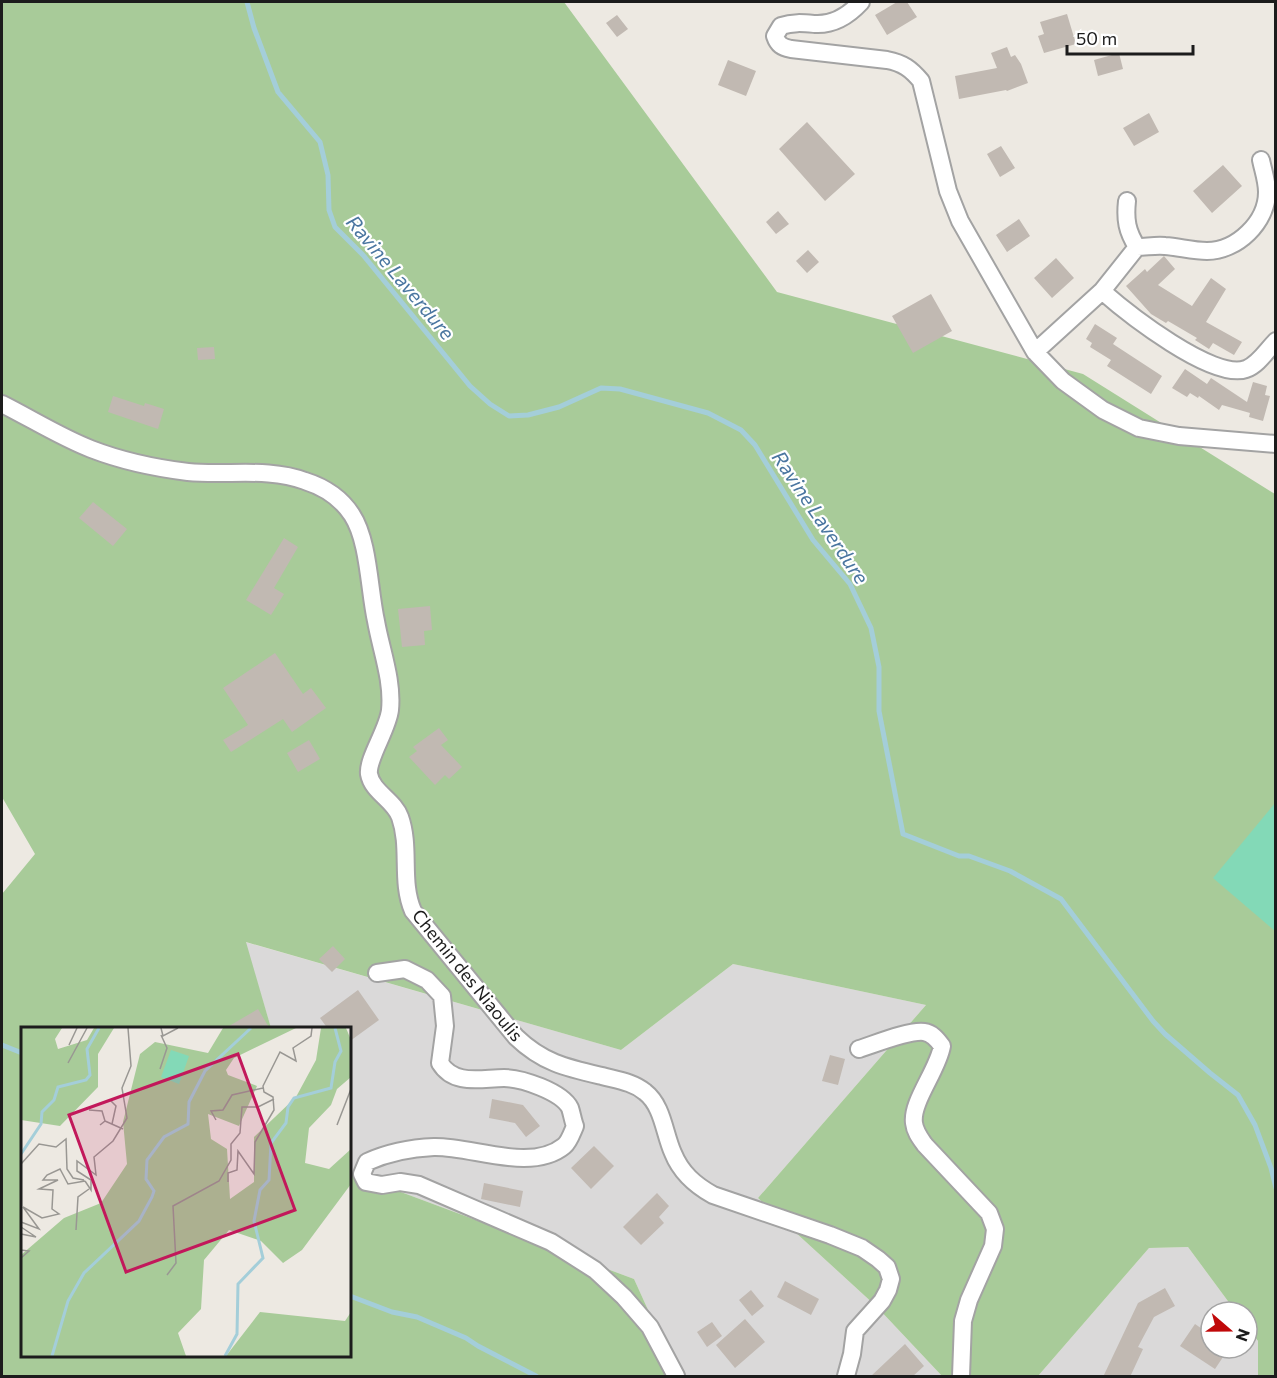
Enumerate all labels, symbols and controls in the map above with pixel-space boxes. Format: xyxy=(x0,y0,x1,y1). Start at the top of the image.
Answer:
scale bar xyxy=(1067,18,1193,56)
text: 50 m xyxy=(1076,27,1117,49)
water label: Ravine Laverdure xyxy=(342,210,460,345)
water label: Ravine Laverdure xyxy=(768,446,875,588)
street label: Chemin des Niaoulis xyxy=(408,905,528,1045)
inset map xyxy=(21,1027,351,1357)
north arrow xyxy=(1199,1300,1259,1360)
text: N xyxy=(1233,1326,1255,1344)

